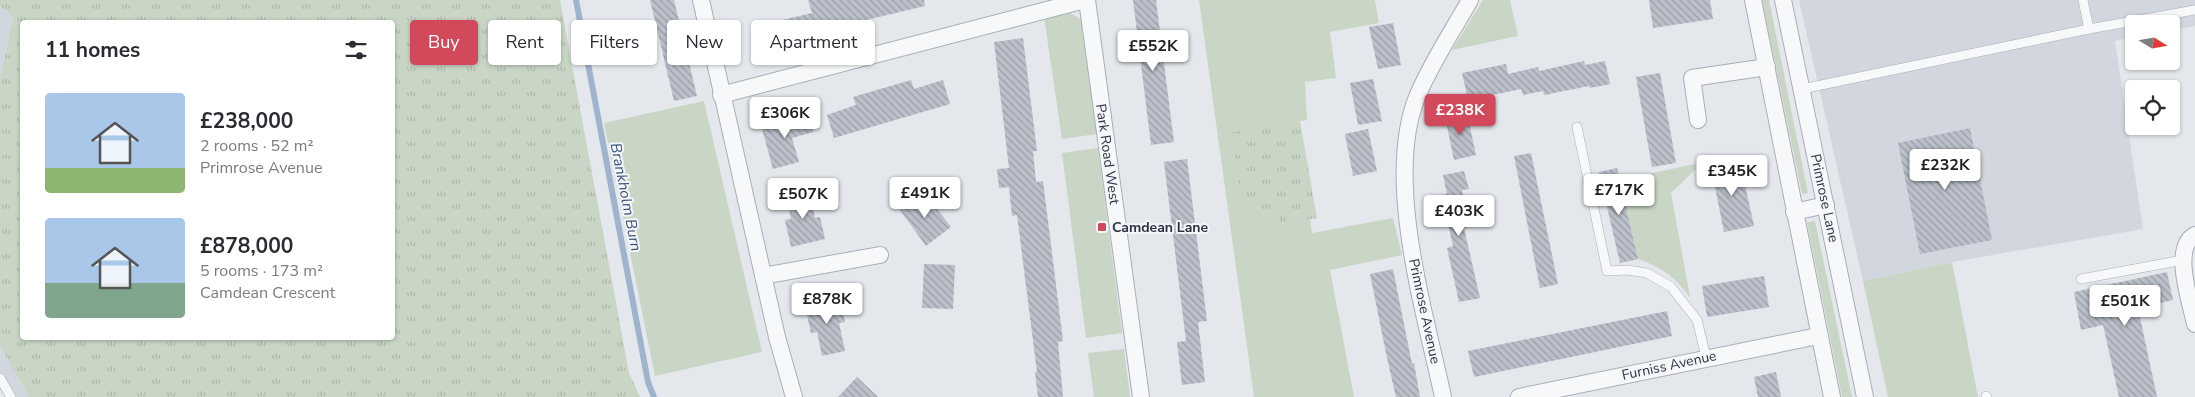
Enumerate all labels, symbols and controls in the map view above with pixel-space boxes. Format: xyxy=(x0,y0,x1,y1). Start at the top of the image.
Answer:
north arrow xyxy=(2125,15,2180,70)
map controls xyxy=(2125,15,2180,135)
chip: Buy xyxy=(410,20,478,65)
chip: Rent xyxy=(488,20,561,65)
chip: Filters xyxy=(571,20,657,65)
chip: New xyxy=(667,20,741,65)
chip: Apartment xyxy=(751,20,875,65)
pin: £552K xyxy=(1118,30,1188,72)
text: £552K xyxy=(1128,35,1178,57)
text: 11 homes xyxy=(45,36,140,64)
icon: filters xyxy=(342,36,370,64)
button: locate xyxy=(2125,80,2180,135)
pin: £238K xyxy=(1425,94,1495,136)
pin: £306K xyxy=(750,96,820,139)
text: £238K xyxy=(1435,99,1485,121)
text: £306K xyxy=(760,102,810,124)
street label: Park Road West xyxy=(1091,103,1124,206)
text: £238,000 xyxy=(200,107,293,135)
icon: home xyxy=(85,113,145,173)
text: 2 rooms · 52 m² xyxy=(200,135,313,157)
water label: Brankholm Burn xyxy=(606,141,646,253)
pin: £232K xyxy=(1910,148,1980,191)
street label: Primrose Lane xyxy=(1806,152,1843,244)
pin: £345K xyxy=(1697,154,1767,197)
text: £232K xyxy=(1920,154,1970,176)
text: Primrose Avenue xyxy=(200,157,322,179)
text: £345K xyxy=(1707,160,1757,182)
pin: £717K xyxy=(1584,174,1654,216)
pin: £491K xyxy=(890,176,960,219)
pin: £507K xyxy=(768,178,838,220)
text: £717K xyxy=(1594,179,1644,201)
text: £491K xyxy=(900,182,950,204)
text: £507K xyxy=(778,183,828,205)
pin: £403K xyxy=(1424,194,1494,237)
text: £403K xyxy=(1434,200,1484,222)
place label: Camdean Lane xyxy=(1112,218,1209,237)
marker: Camdean Lane xyxy=(1096,221,1108,233)
text: £878,000 xyxy=(200,232,293,260)
icon: home xyxy=(85,238,145,298)
street label: Primrose Avenue xyxy=(1404,257,1445,365)
text: 5 rooms · 173 m² xyxy=(200,260,323,282)
text: Camdean Crescent xyxy=(200,282,335,304)
pin: £878K xyxy=(792,282,862,325)
pin: £501K xyxy=(2090,284,2160,327)
text: £878K xyxy=(802,288,852,310)
text: £501K xyxy=(2100,290,2150,312)
street label: Furniss Avenue xyxy=(1620,346,1718,385)

